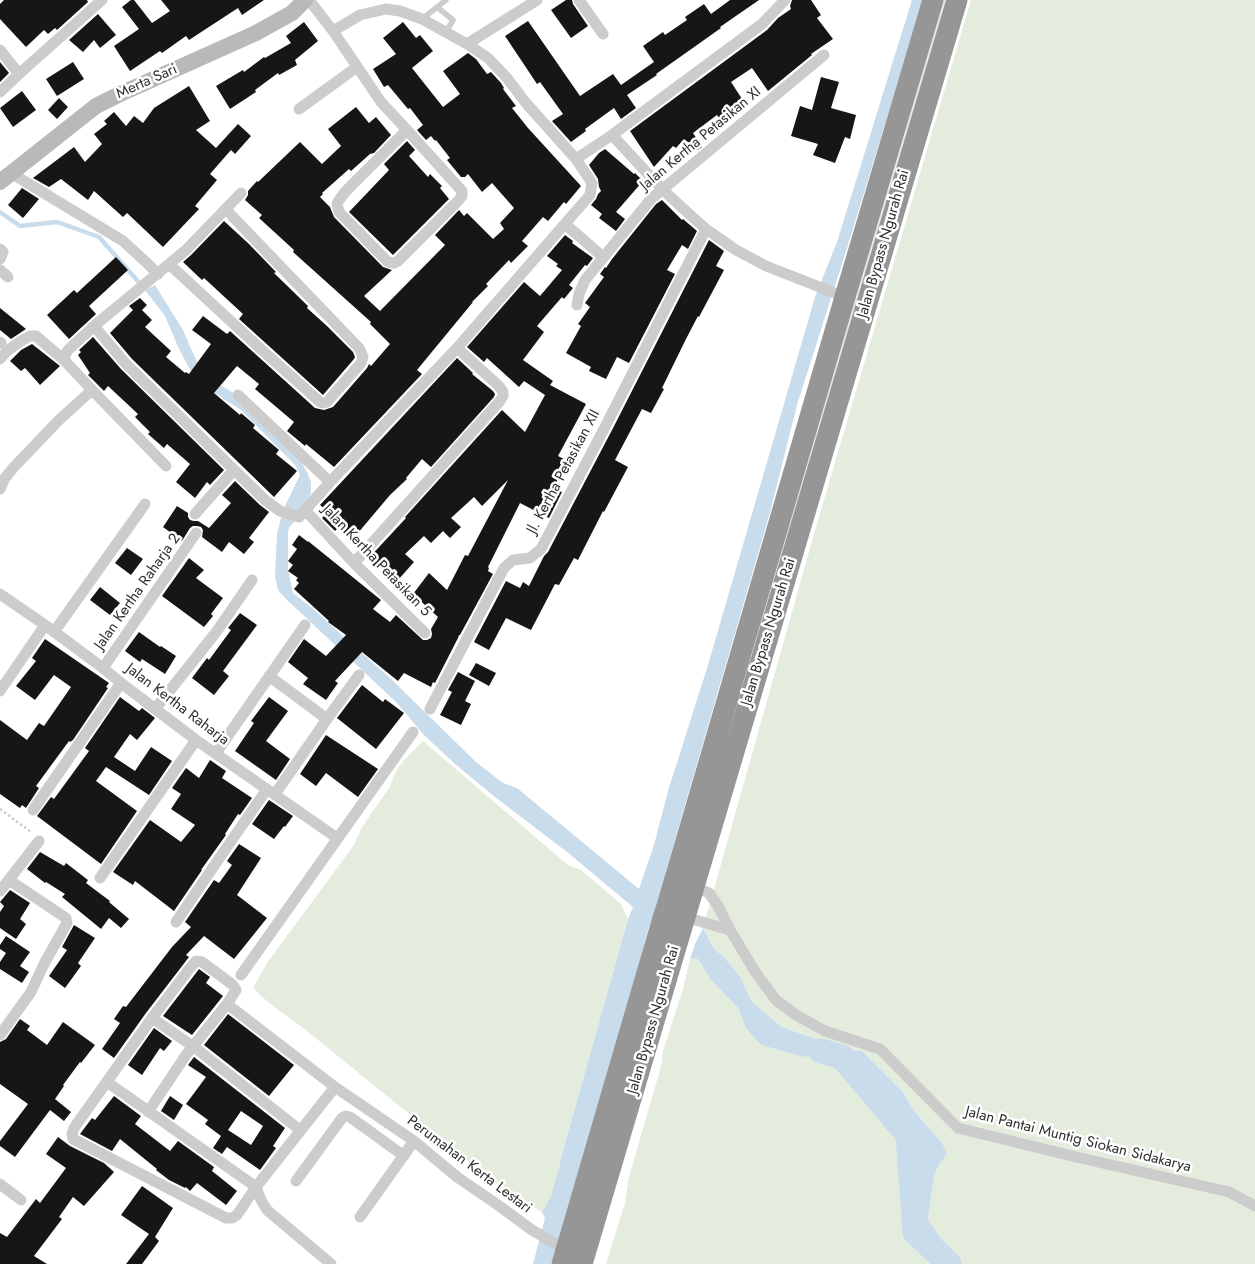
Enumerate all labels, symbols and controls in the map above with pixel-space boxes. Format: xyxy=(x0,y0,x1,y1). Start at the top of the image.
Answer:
street label: Merta Sari xyxy=(114,61,180,103)
street label: Jalan Kertha Petasikan XI xyxy=(637,83,765,195)
street label: Jalan Bypass Ngurah Rai xyxy=(854,168,914,320)
street label: Jl. Kertha Petasikan XII xyxy=(524,407,604,537)
street label: Jalan Kertha Petasikan 5 xyxy=(318,501,434,621)
street label: Jalan Kertha Raharja 2 xyxy=(91,530,185,654)
street label: Jalan Bypass Ngurah Rai xyxy=(738,556,800,708)
street label: Jalan Kertha Raharja xyxy=(122,660,232,750)
street label: Jalan Bypass Ngurah Rai xyxy=(624,944,684,1096)
street label: Jalan Pantai Muntig Siokan Sidakarya xyxy=(963,1103,1193,1177)
street label: Perumahan Kerta Lestari xyxy=(403,1112,535,1218)

